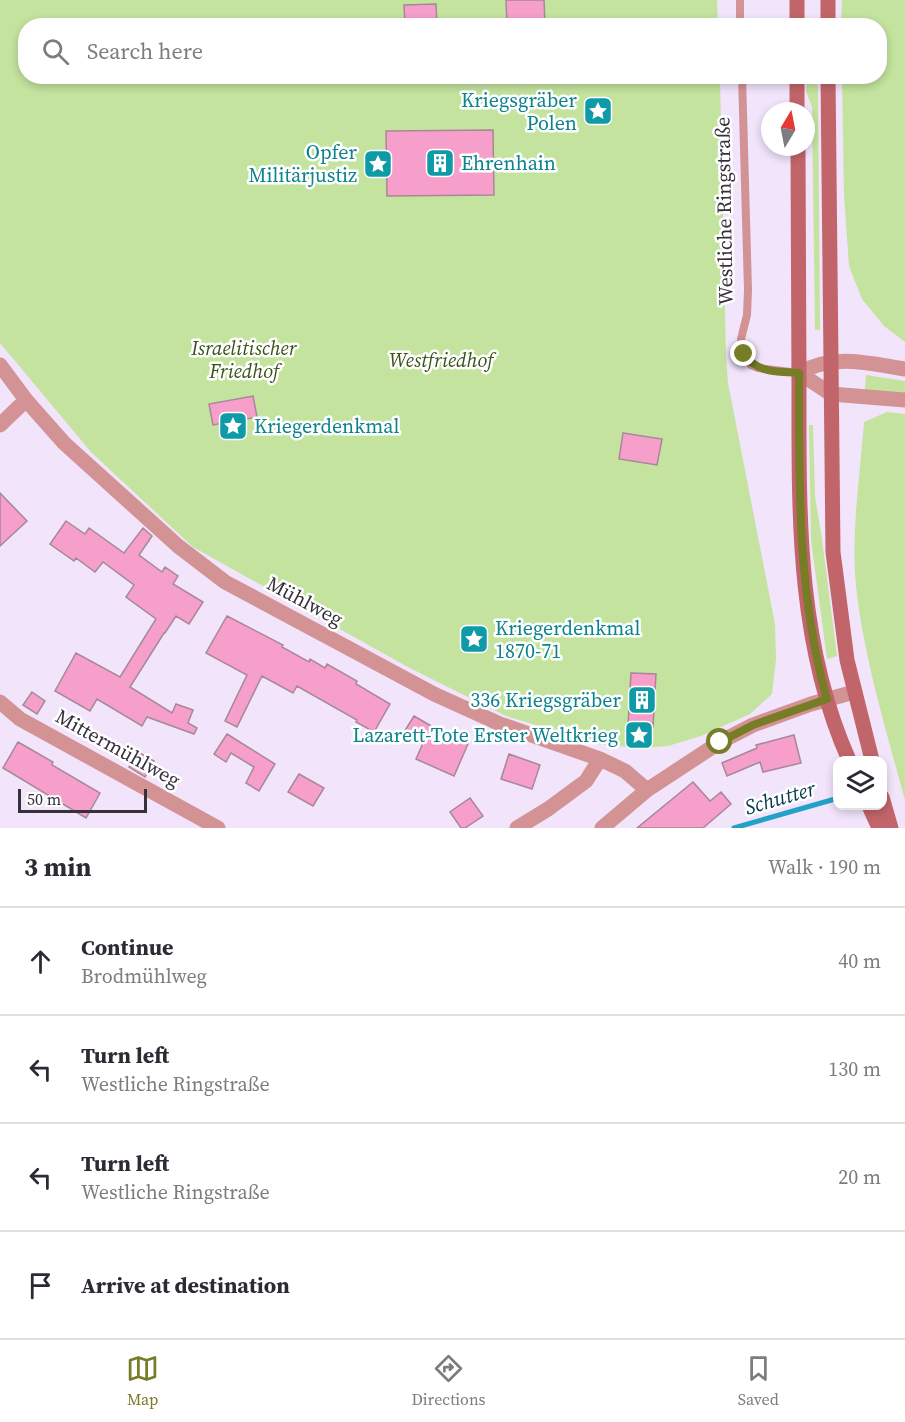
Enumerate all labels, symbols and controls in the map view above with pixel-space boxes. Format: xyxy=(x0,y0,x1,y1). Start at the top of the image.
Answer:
search box xyxy=(18,18,887,84)
icon: search xyxy=(39,35,72,68)
text: Search here xyxy=(87,36,203,66)
place label: Kriegsgräber Polen xyxy=(461,86,578,137)
place icon: Kriegsgräber Polen xyxy=(582,95,614,127)
north arrow xyxy=(761,102,815,156)
street label: Westliche Ringstraße xyxy=(708,116,740,306)
place label: Opfer Militärjustiz xyxy=(249,138,358,189)
building icon: Ehrenhain xyxy=(424,147,456,179)
place icon: Opfer Militärjustiz xyxy=(362,148,394,180)
place label: Ehrenhain xyxy=(461,149,556,177)
park label: Israelitischer Friedhof xyxy=(190,334,298,385)
route end xyxy=(730,340,756,366)
park label: Westfriedhof xyxy=(389,346,497,374)
place icon: Kriegerdenkmal xyxy=(217,410,249,442)
place label: Kriegerdenkmal xyxy=(254,412,399,440)
street label: Mühlweg xyxy=(262,569,348,633)
place label: Kriegerdenkmal 1870-71 xyxy=(495,614,640,665)
place icon: Kriegerdenkmal 1870-71 xyxy=(458,623,490,655)
building icon: 336 Kriegsgräber xyxy=(626,684,658,716)
place label: 336 Kriegsgräber xyxy=(470,686,622,714)
street label: Mittermühlweg xyxy=(51,702,185,794)
place icon: Lazarett-Tote Erster Weltkrieg xyxy=(623,719,655,751)
place label: Lazarett-Tote Erster Weltkrieg xyxy=(352,721,618,749)
route start xyxy=(706,728,732,754)
map controls xyxy=(833,756,887,810)
button: layers xyxy=(833,756,887,810)
water label: Schutter xyxy=(741,773,819,821)
scale bar xyxy=(18,786,147,814)
text: 50 m xyxy=(27,788,61,810)
text: 3 min xyxy=(24,849,91,885)
text: Walk · 190 m xyxy=(768,853,881,881)
text: Continue xyxy=(81,932,174,962)
icon: ahead xyxy=(24,945,57,978)
text: 40 m xyxy=(838,947,881,975)
text: Brodmühlweg xyxy=(81,962,207,990)
text: Turn left xyxy=(81,1040,169,1070)
icon: left xyxy=(24,1053,57,1086)
text: 130 m xyxy=(828,1055,881,1083)
text: Westliche Ringstraße xyxy=(81,1070,270,1098)
text: Turn left xyxy=(81,1148,169,1178)
icon: left xyxy=(24,1161,57,1194)
text: 20 m xyxy=(838,1163,881,1191)
text: Westliche Ringstraße xyxy=(81,1178,270,1206)
icon: arrive xyxy=(24,1269,57,1302)
text: Arrive at destination xyxy=(81,1270,290,1300)
tab: Map xyxy=(126,1352,159,1410)
tab: Directions xyxy=(411,1352,486,1410)
tab: Saved xyxy=(738,1352,779,1410)

